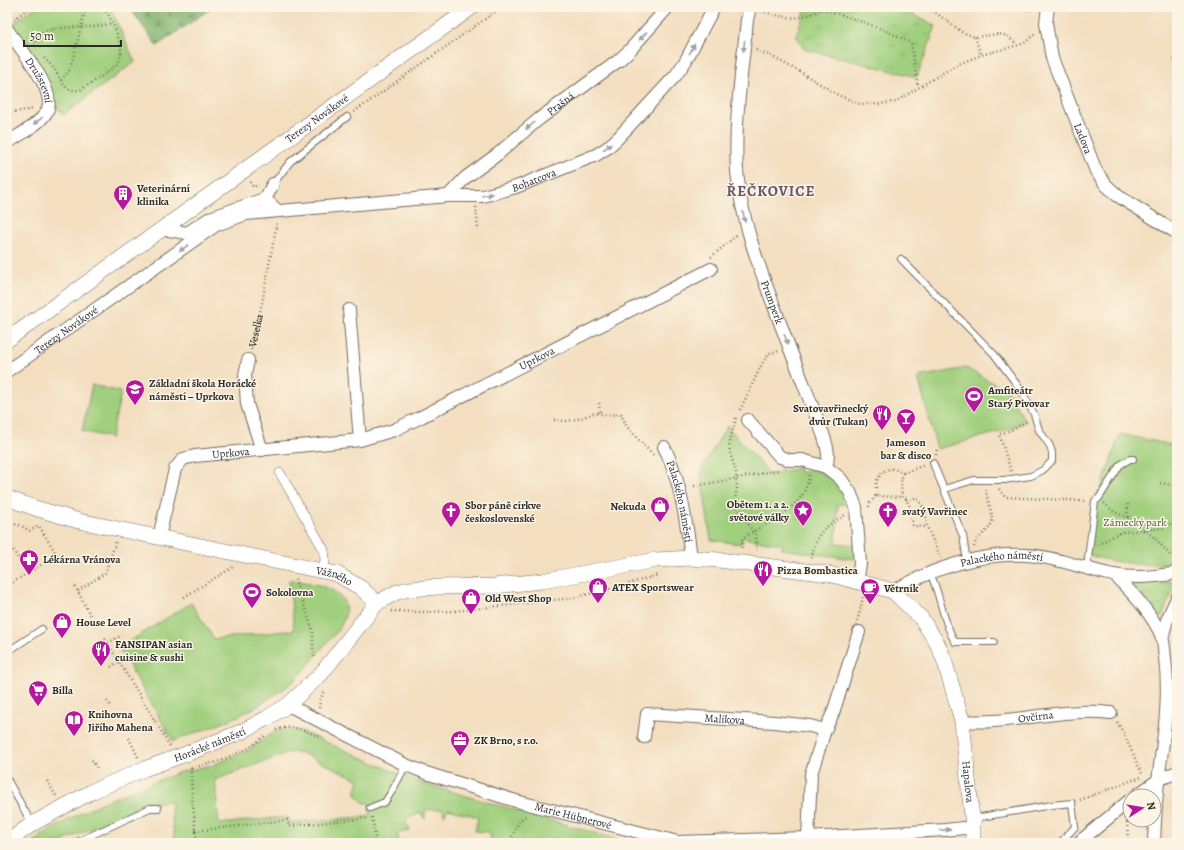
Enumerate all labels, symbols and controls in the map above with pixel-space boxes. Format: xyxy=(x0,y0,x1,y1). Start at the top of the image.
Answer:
scale bar xyxy=(24,22,121,48)
text: 50 m xyxy=(30,28,54,44)
one-way arrow xyxy=(638,31,647,42)
one-way arrow xyxy=(741,39,748,52)
one-way arrow xyxy=(688,43,695,55)
street label: Družstevní xyxy=(21,54,56,103)
street label: Prašná xyxy=(544,88,578,119)
street label: Terezy Novákové xyxy=(282,91,352,146)
one-way arrow xyxy=(32,116,43,125)
street label: Ladova xyxy=(1070,121,1096,157)
one-way arrow xyxy=(525,122,536,131)
one-way arrow xyxy=(602,143,613,151)
street label: Bohatcova xyxy=(510,164,559,196)
place label: Veterinární klinika xyxy=(136,181,190,209)
district label: ŘEČKOVICE xyxy=(727,181,815,201)
building icon: Veterinární klinika xyxy=(112,183,134,211)
one-way arrow xyxy=(481,192,493,198)
one-way arrow xyxy=(742,210,748,223)
one-way arrow xyxy=(178,244,189,252)
street label: Prumperk xyxy=(757,278,787,327)
street label: Terezy Novákové xyxy=(31,303,101,358)
street label: Veselka xyxy=(245,312,267,350)
one-way arrow xyxy=(784,334,790,346)
street label: Uprkova xyxy=(517,343,558,374)
place label: Základní škola Horácké náměstí – Uprkova xyxy=(149,376,256,404)
school or university icon: Základní škola Horácké náměstí – Uprkova xyxy=(124,378,146,406)
place label: Amfiteátr Starý Pivovar xyxy=(987,383,1050,411)
sports icon: Amfiteátr Starý Pivovar xyxy=(963,385,985,413)
place label: Svatovavřinecký dvůr (Tukan) xyxy=(793,401,869,429)
restaurant icon: Svatovavřinecký dvůr (Tukan) xyxy=(871,403,893,431)
bar icon: Jameson bar & disco xyxy=(895,407,917,435)
place label: Jameson bar & disco xyxy=(879,435,932,463)
street label: Uprkova xyxy=(211,444,251,462)
street label: Palackého náměstí xyxy=(663,458,696,543)
shop icon: Nekuda xyxy=(649,495,671,523)
place label: Obětem 1. a 2. světové války xyxy=(727,497,790,525)
place label: Sbor páně církve československé xyxy=(465,498,541,526)
place label: Nekuda xyxy=(610,499,647,514)
place icon: Obětem 1. a 2. světové války xyxy=(792,499,814,527)
church icon: Sbor páně církve československé xyxy=(440,500,462,528)
church icon: svatý Vavřinec xyxy=(877,500,899,528)
place label: svatý Vavřinec xyxy=(902,504,968,519)
park label: Zámecký park xyxy=(1103,515,1167,530)
pharmacy icon: Lékárna Vránova xyxy=(18,548,40,576)
street label: Palackého náměstí xyxy=(959,548,1044,571)
place label: Lékárna Vránova xyxy=(43,552,121,567)
restaurant icon: Pizza Bombastica xyxy=(752,559,774,587)
street label: Vážného xyxy=(314,563,356,590)
place label: Pizza Bombastica xyxy=(777,563,859,578)
shop icon: ATEX Sportswear xyxy=(587,576,609,604)
cafe icon: Větrník xyxy=(859,577,881,605)
place label: ATEX Sportswear xyxy=(611,580,694,595)
sports icon: Sokolovna xyxy=(241,581,263,609)
place label: Větrník xyxy=(883,581,919,596)
place label: Sokolovna xyxy=(266,585,314,600)
shop icon: Old West Shop xyxy=(460,587,482,615)
place label: Old West Shop xyxy=(485,591,552,606)
shop icon: House Level xyxy=(51,611,73,639)
place label: House Level xyxy=(76,615,131,630)
place label: FANSIPAN asian cuisine & sushi xyxy=(115,637,193,665)
restaurant icon: FANSIPAN asian cuisine & sushi xyxy=(90,639,112,667)
supermarket icon: Billa xyxy=(27,679,49,707)
place label: Billa xyxy=(52,683,74,698)
place label: Knihovna Jiřího Mahena xyxy=(88,707,154,735)
street label: Ovčírna xyxy=(1017,707,1055,727)
library icon: Knihovna Jiřího Mahena xyxy=(63,709,85,737)
street label: Malíkova xyxy=(704,711,746,728)
street label: Horácké náměstí xyxy=(172,724,249,766)
office icon: ZK Brno, s r.o. xyxy=(449,729,471,757)
place label: ZK Brno, s r.o. xyxy=(474,733,538,748)
street label: Hapalova xyxy=(958,760,978,804)
north arrow xyxy=(1122,788,1162,828)
street label: Marie Hübnerové xyxy=(533,799,613,833)
text: N xyxy=(1143,801,1159,812)
one-way arrow xyxy=(939,827,951,833)

